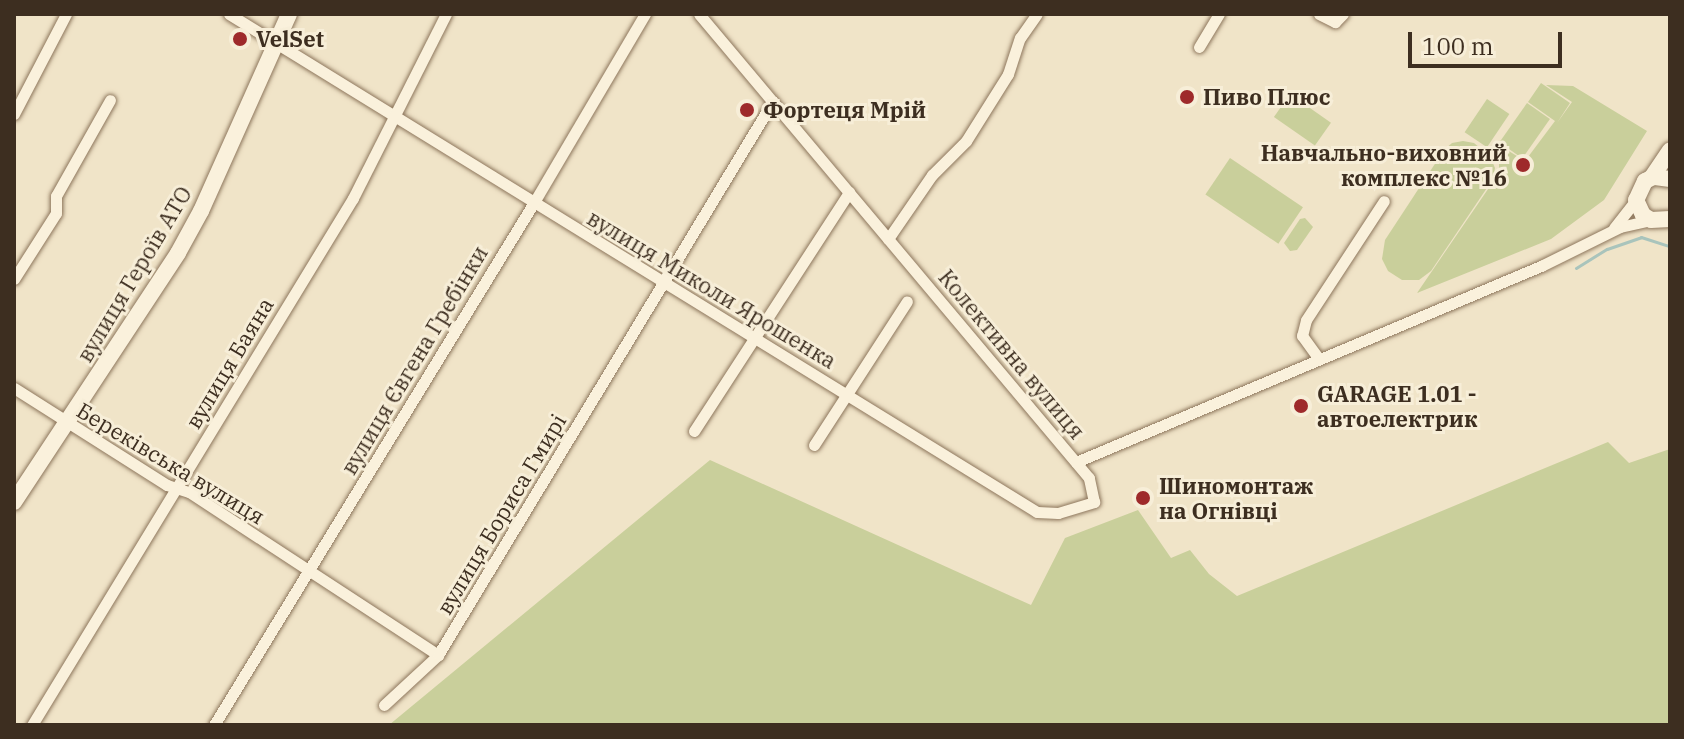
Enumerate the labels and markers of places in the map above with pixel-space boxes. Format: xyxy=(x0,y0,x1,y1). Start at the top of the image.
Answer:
place label: VelSet xyxy=(256,26,324,52)
marker: VelSet xyxy=(231,30,249,48)
place label: Пиво Плюс xyxy=(1203,84,1331,110)
marker: Пиво Плюс xyxy=(1178,88,1196,106)
place label: Фортеця Мрій xyxy=(763,97,926,123)
marker: Фортеця Мрій xyxy=(738,101,756,119)
place label: Навчально-виховний комплекс №16 xyxy=(1261,139,1507,190)
marker: Навчально-виховний комплекс №16 xyxy=(1514,156,1532,174)
place label: GARAGE 1.01 - автоелектрик xyxy=(1317,380,1477,432)
marker: GARAGE 1.01 - автоелектрик xyxy=(1292,397,1310,415)
place label: Шиномонтаж на Огнівці xyxy=(1159,472,1313,524)
marker: Шиномонтаж на Огнівці xyxy=(1134,489,1152,507)

